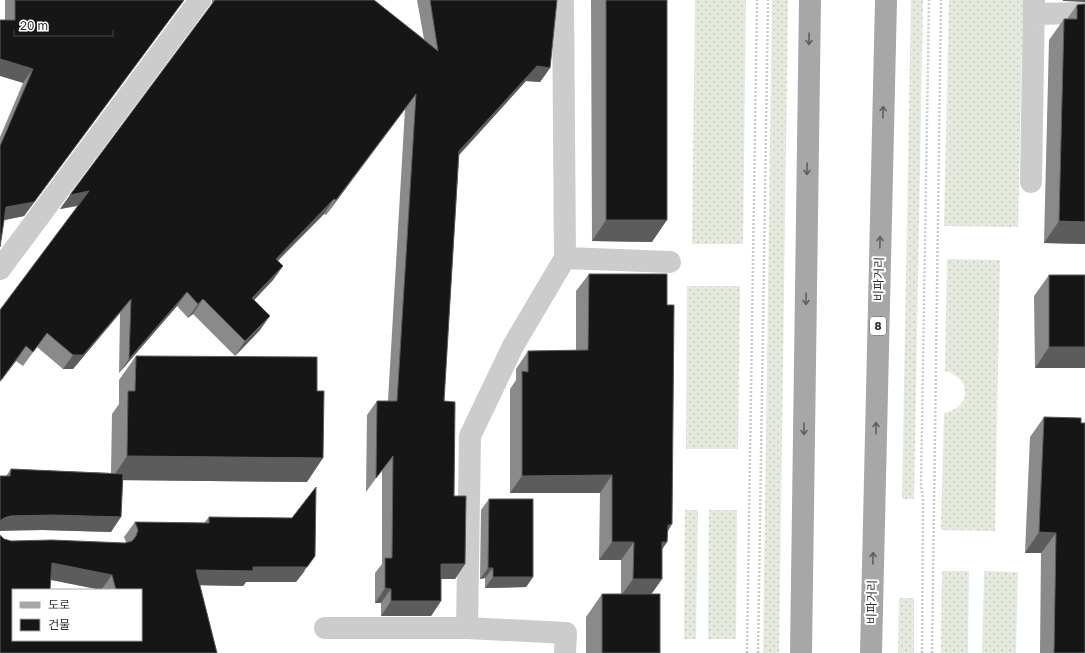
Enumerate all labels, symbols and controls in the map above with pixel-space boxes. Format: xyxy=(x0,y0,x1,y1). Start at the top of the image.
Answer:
scale bar xyxy=(14,12,113,38)
text: 20 m xyxy=(20,18,48,33)
one-way arrow xyxy=(805,32,813,45)
one-way arrow xyxy=(879,106,887,119)
one-way arrow xyxy=(803,162,811,175)
one-way arrow xyxy=(876,236,884,249)
street label: 비파거리 xyxy=(871,257,886,301)
one-way arrow xyxy=(802,292,810,305)
road number: 8 xyxy=(870,317,886,335)
one-way arrow xyxy=(800,422,808,435)
one-way arrow xyxy=(872,422,880,435)
one-way arrow xyxy=(869,552,877,565)
street label: 비파거리 xyxy=(864,580,879,624)
legend xyxy=(12,589,142,641)
text: 도로 xyxy=(48,597,70,612)
text: 건물 xyxy=(48,617,70,632)

